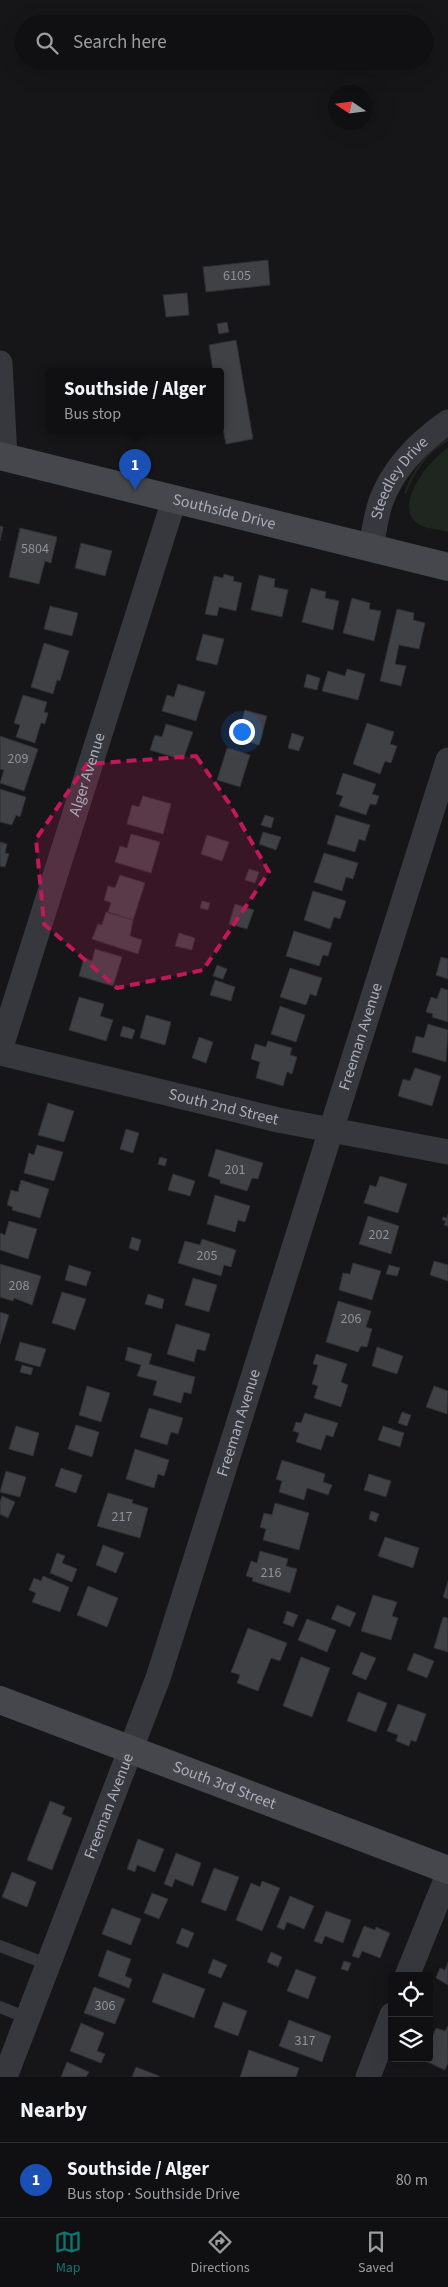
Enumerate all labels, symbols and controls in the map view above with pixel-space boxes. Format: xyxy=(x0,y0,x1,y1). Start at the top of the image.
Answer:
search box xyxy=(15,15,433,70)
icon: search xyxy=(33,29,61,57)
text: Search here xyxy=(73,29,167,56)
north arrow xyxy=(328,85,373,130)
house number: 6105 xyxy=(223,266,251,286)
popup xyxy=(46,368,224,433)
text: Southside / Alger xyxy=(64,376,206,403)
text: Bus stop xyxy=(64,403,121,425)
street label: Steedley Drive xyxy=(365,431,433,522)
pin: 1 xyxy=(119,449,151,490)
street label: Southside Drive xyxy=(170,488,278,535)
house number: 5804 xyxy=(21,539,49,559)
your location xyxy=(229,719,255,745)
street label: Alger Avenue xyxy=(64,730,111,819)
house number: 209 xyxy=(8,749,28,769)
street label: Freeman Avenue xyxy=(333,980,388,1093)
street label: South 2nd Street xyxy=(166,1083,281,1131)
house number: 201 xyxy=(225,1160,245,1180)
house number: 202 xyxy=(369,1225,389,1245)
house number: 205 xyxy=(197,1246,217,1266)
house number: 208 xyxy=(9,1276,29,1296)
house number: 206 xyxy=(341,1309,361,1329)
street label: Freeman Avenue xyxy=(211,1366,266,1479)
house number: 217 xyxy=(112,1507,132,1527)
house number: 216 xyxy=(261,1563,281,1583)
street label: Freeman Avenue xyxy=(79,1750,139,1862)
street label: South 3rd Street xyxy=(170,1756,280,1815)
map controls xyxy=(388,1972,433,2062)
button: locate xyxy=(388,1972,433,2017)
house number: 306 xyxy=(95,1996,115,2016)
button: layers xyxy=(388,2017,433,2062)
house number: 317 xyxy=(295,2031,315,2051)
text: Nearby xyxy=(20,2095,87,2125)
text: Southside / Alger xyxy=(67,2156,209,2183)
text: 1 xyxy=(32,2169,40,2191)
text: 80 m xyxy=(396,2169,428,2191)
text: Bus stop · Southside Drive xyxy=(67,2183,240,2205)
tab: Map xyxy=(54,2228,82,2278)
tab: Directions xyxy=(190,2228,250,2278)
tab: Saved xyxy=(358,2228,394,2278)

